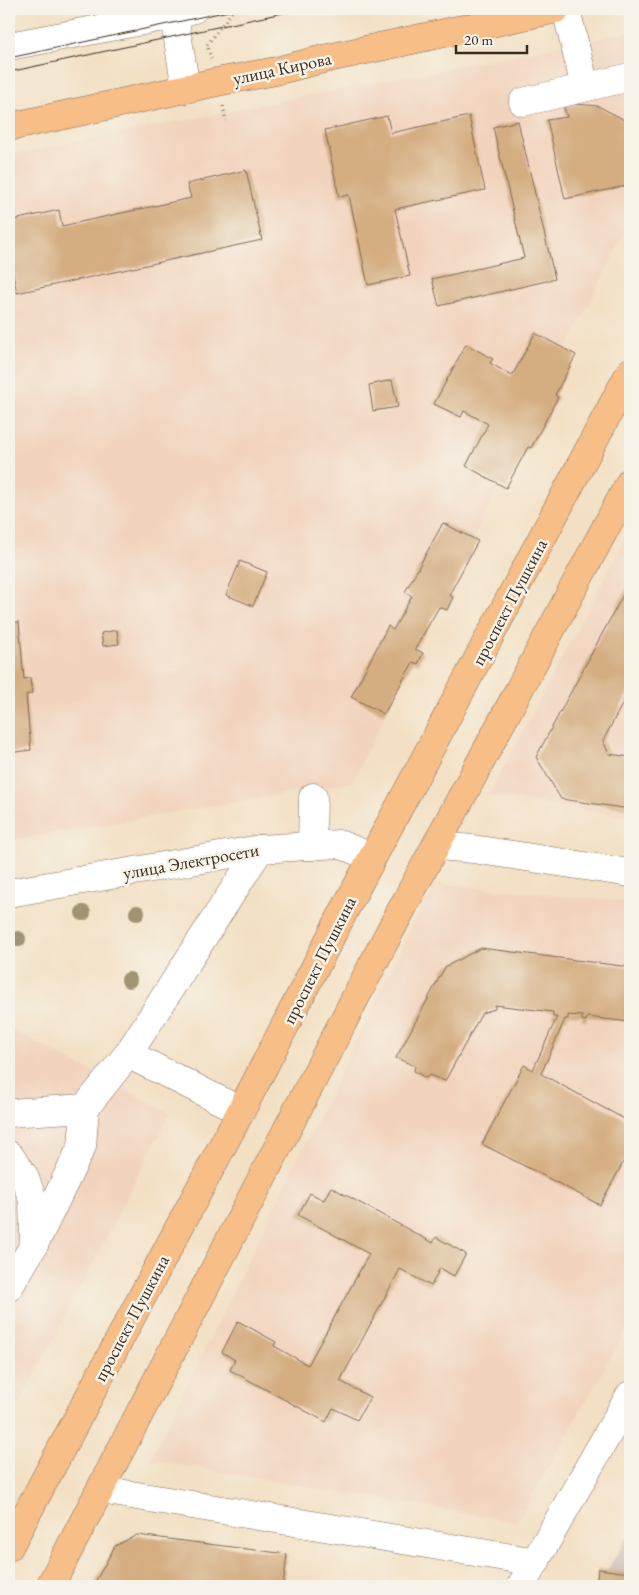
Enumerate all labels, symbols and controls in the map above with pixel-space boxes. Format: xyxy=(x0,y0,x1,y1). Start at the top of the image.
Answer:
scale bar xyxy=(456,22,528,54)
text: 20 m xyxy=(464,30,493,49)
street label: улица Кирова xyxy=(231,46,334,90)
street label: проспект Пушкина xyxy=(466,534,552,669)
street label: улица Электросети xyxy=(121,838,261,884)
street label: проспект Пушкина xyxy=(277,892,361,1028)
street label: проспект Пушкина xyxy=(88,1250,174,1385)

